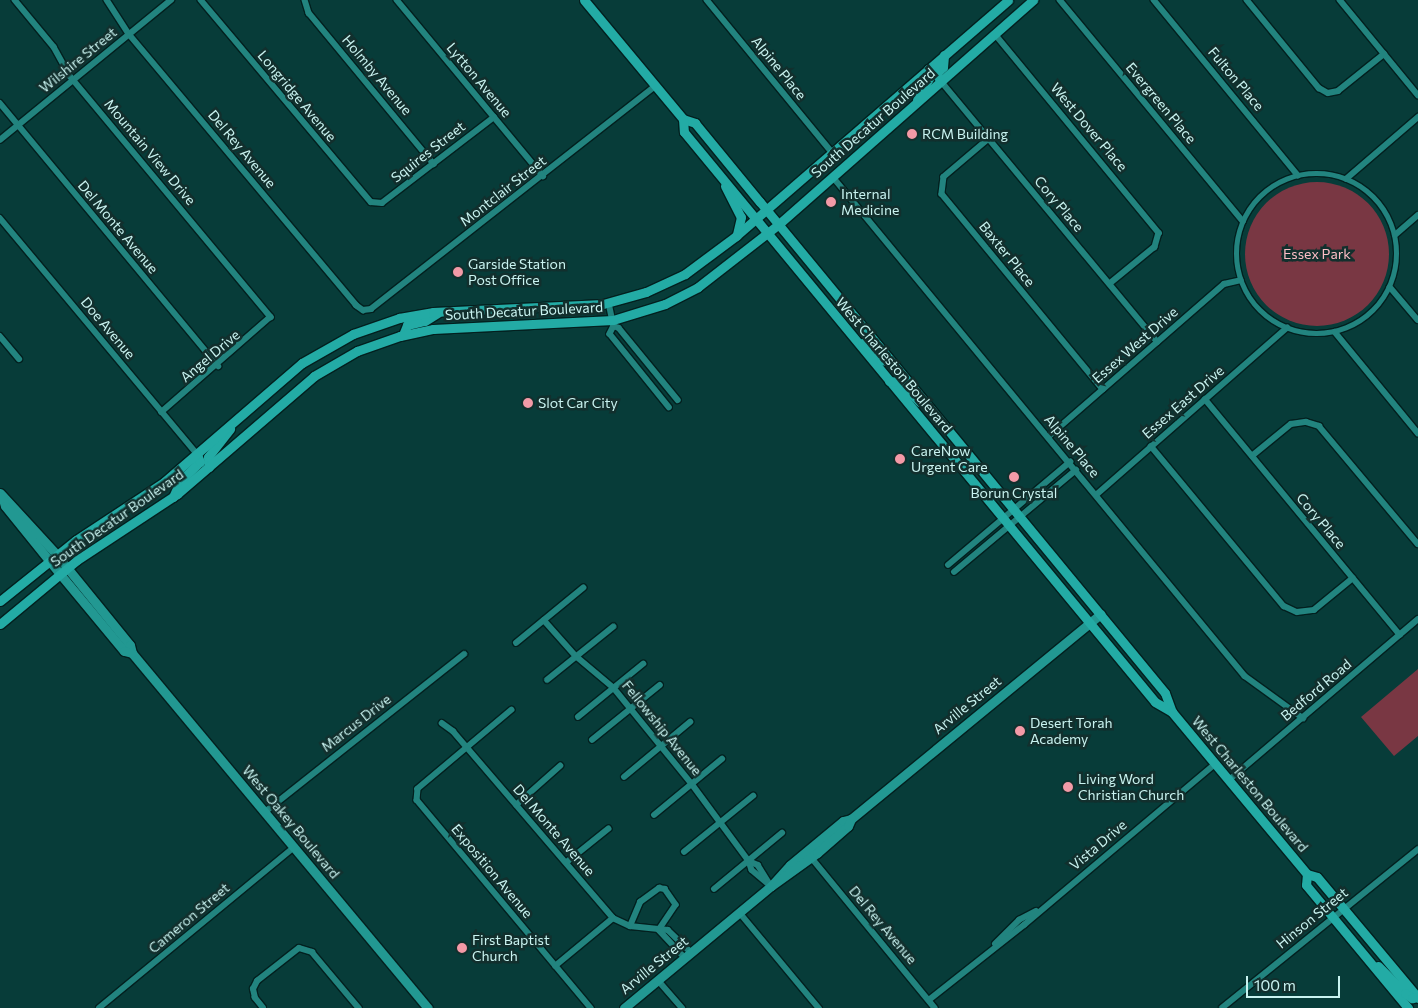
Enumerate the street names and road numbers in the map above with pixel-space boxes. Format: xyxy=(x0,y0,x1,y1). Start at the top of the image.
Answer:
street label: Wilshire Street xyxy=(36,24,120,96)
street label: Holmby Avenue xyxy=(339,32,415,118)
street label: Alpine Place xyxy=(748,33,810,103)
street label: Lytton Avenue xyxy=(443,39,515,121)
street label: Fulton Place xyxy=(1205,44,1267,114)
street label: Longridge Avenue xyxy=(254,47,340,145)
street label: Evergreen Place xyxy=(1122,59,1200,147)
street label: South Decatur Boulevard xyxy=(808,65,938,181)
street label: West Dover Place xyxy=(1047,79,1131,175)
street label: Mountain View Drive xyxy=(101,96,199,208)
street label: Del Rey Avenue xyxy=(205,107,279,191)
street label: Squires Street xyxy=(388,118,468,186)
street label: Montclair Street xyxy=(457,152,549,230)
street label: Cory Place xyxy=(1031,173,1087,235)
street label: Del Monte Avenue xyxy=(74,177,162,277)
street label: Baxter Place xyxy=(976,218,1038,290)
street label: Doe Avenue xyxy=(77,294,139,362)
street label: West Charleston Boulevard xyxy=(832,294,956,436)
street label: South Decatur Boulevard xyxy=(444,298,604,324)
street label: Essex West Drive xyxy=(1089,303,1181,387)
street label: Angel Drive xyxy=(177,326,243,386)
street label: Essex East Drive xyxy=(1139,362,1227,442)
street label: Alpine Place xyxy=(1041,411,1103,481)
street label: South Decatur Boulevard xyxy=(47,466,187,570)
street label: Cory Place xyxy=(1293,490,1349,552)
street label: Bedford Road xyxy=(1277,656,1355,724)
street label: Arville Street xyxy=(930,672,1004,738)
street label: Fellowship Avenue xyxy=(619,677,705,779)
street label: Marcus Drive xyxy=(318,691,394,755)
street label: West Charleston Boulevard xyxy=(1188,713,1312,855)
street label: West Oakey Boulevard xyxy=(239,762,343,882)
street label: Del Monte Avenue xyxy=(510,781,598,879)
street label: Vista Drive xyxy=(1066,816,1130,874)
street label: Exposition Avenue xyxy=(448,821,536,921)
street label: Cameron Street xyxy=(145,879,233,957)
street label: Del Rey Avenue xyxy=(846,883,920,967)
street label: Hinson Street xyxy=(1273,884,1351,952)
street label: Arville Street xyxy=(617,932,691,998)

